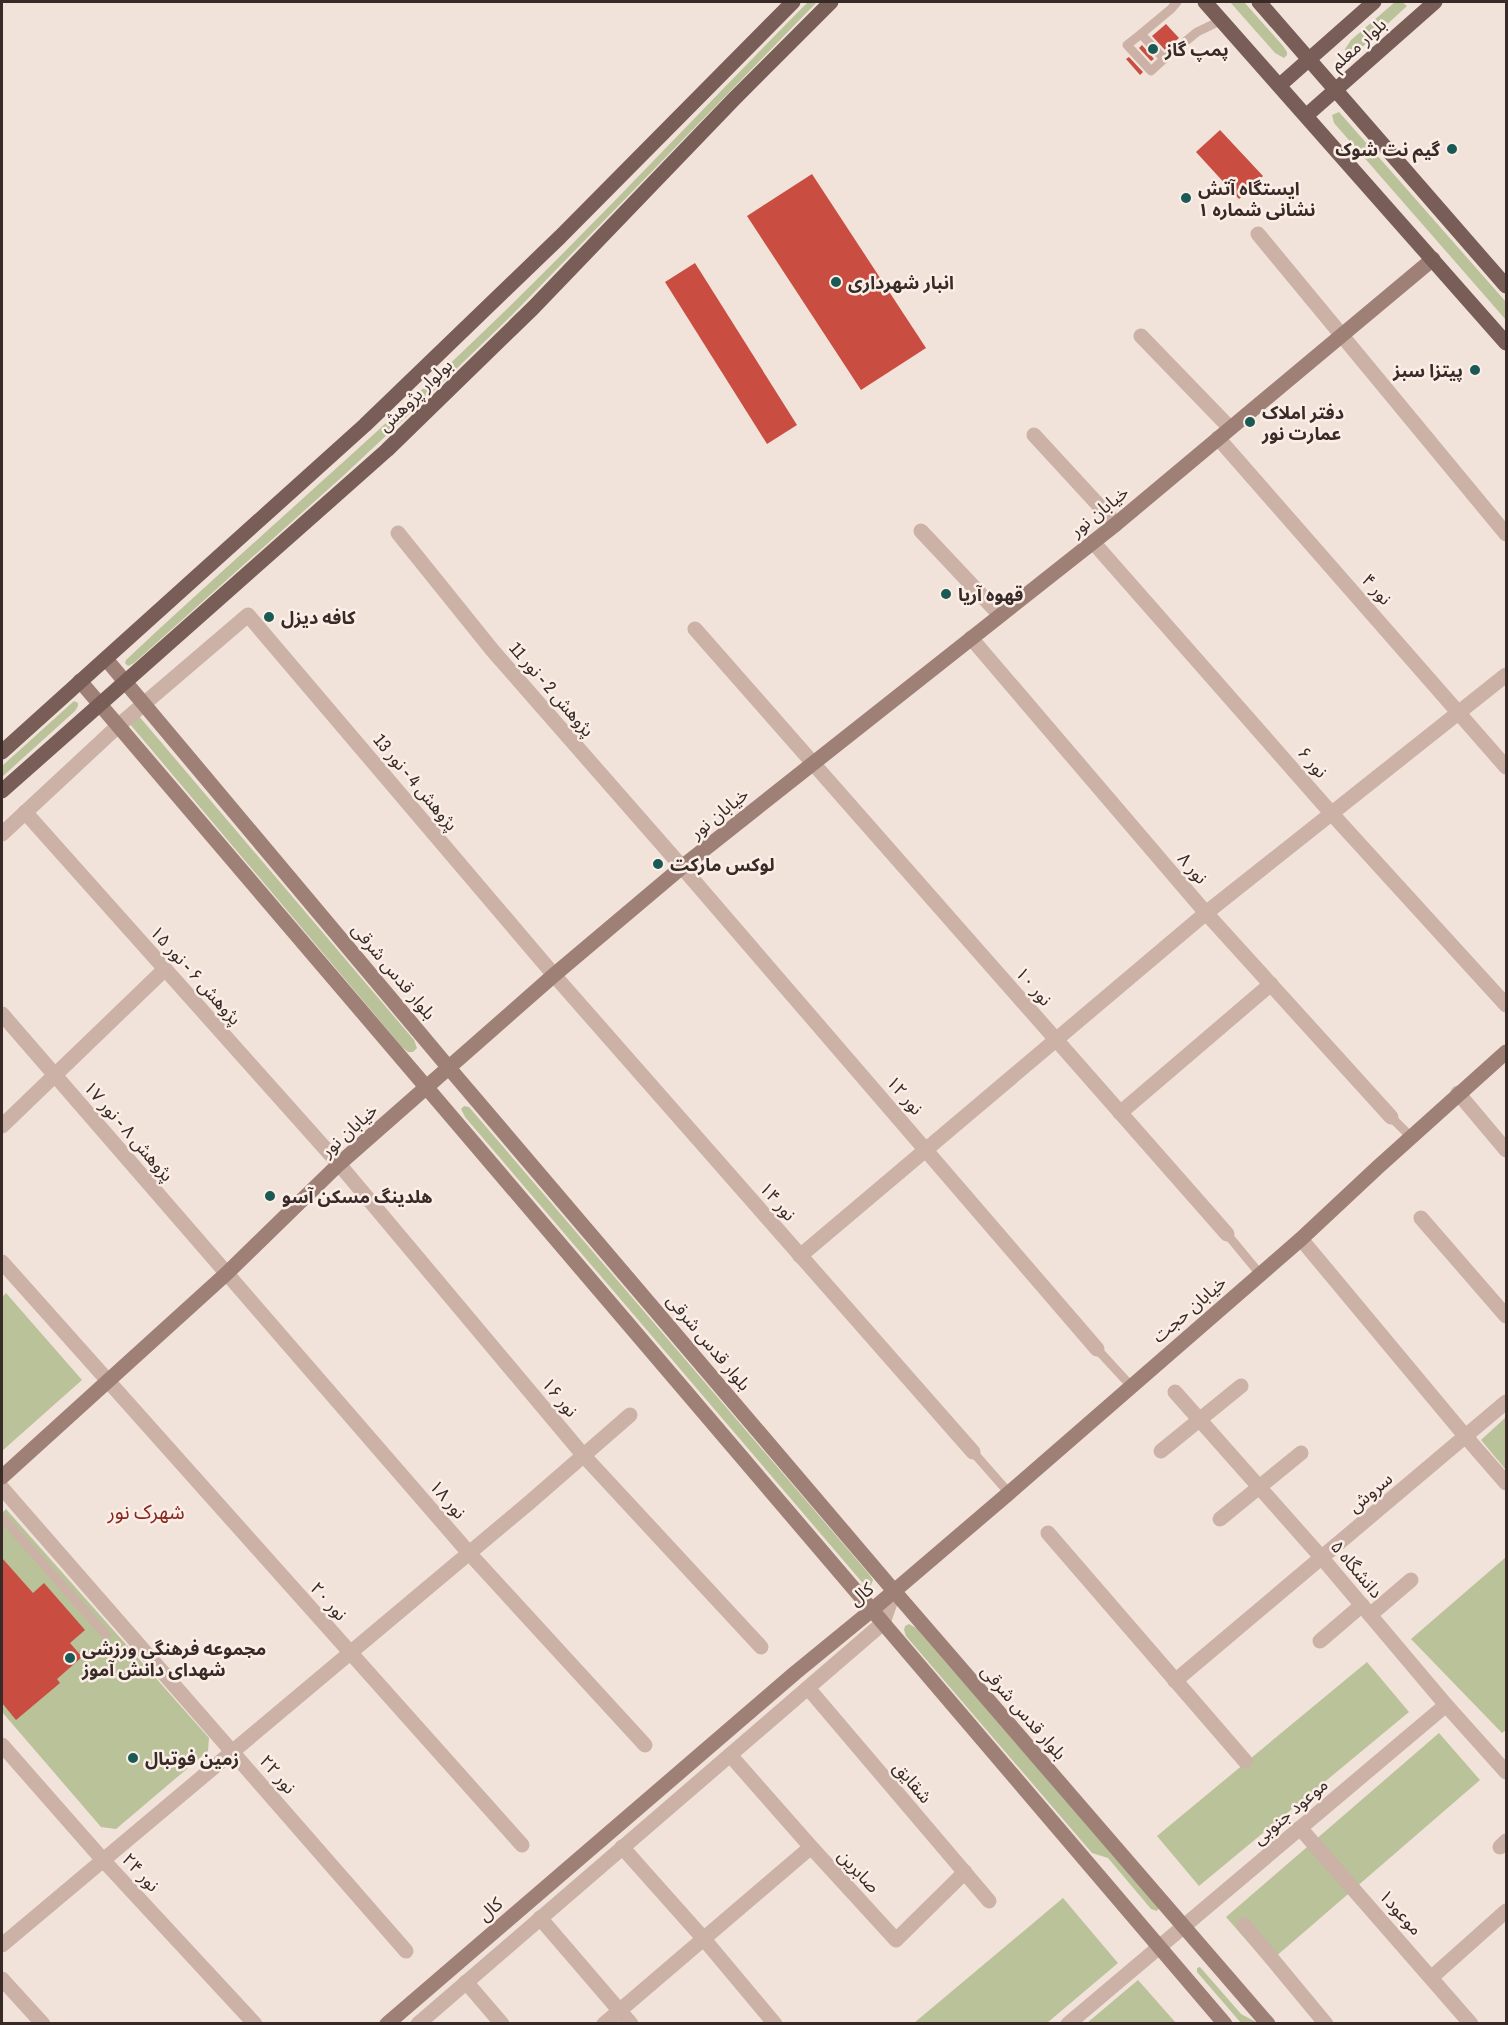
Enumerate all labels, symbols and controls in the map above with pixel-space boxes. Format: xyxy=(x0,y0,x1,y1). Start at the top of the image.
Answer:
street label: بلوار معلم xyxy=(1324,12,1392,77)
place label: پمپ گاز xyxy=(1164,37,1229,62)
marker: پمپ گاز xyxy=(1146,42,1160,56)
place label: گیم نت شوک xyxy=(1335,137,1441,163)
marker: گیم نت شوک xyxy=(1445,142,1459,156)
place label: ایستگاه آتش نشانی شماره ۱ xyxy=(1198,176,1316,222)
marker: ایستگاه آتش نشانی شماره ۱ xyxy=(1179,191,1193,205)
place label: انبار شهرداری xyxy=(848,270,954,295)
marker: انبار شهرداری xyxy=(829,275,843,289)
street label: بولوار پژوهش xyxy=(372,353,458,437)
place label: پیتزا سبز xyxy=(1392,358,1463,383)
marker: پیتزا سبز xyxy=(1468,363,1482,377)
place label: دفتر املاک عمارت نور xyxy=(1261,400,1344,446)
marker: دفتر املاک عمارت نور xyxy=(1243,415,1257,429)
street label: خیابان نور xyxy=(1064,480,1134,543)
street label: نور ۴ xyxy=(1356,568,1398,610)
place label: قهوه آریا xyxy=(958,582,1023,607)
marker: قهوه آریا xyxy=(939,587,953,601)
place label: کافه دیزل xyxy=(281,605,356,630)
marker: کافه دیزل xyxy=(262,610,276,624)
street label: پژوهش 2 - نور 11 xyxy=(504,636,600,742)
street label: پژوهش 4 - نور 13 xyxy=(368,728,464,836)
street label: نور ۶ xyxy=(1292,741,1334,783)
street label: خیابان نور xyxy=(684,782,754,845)
street label: نور ۸ xyxy=(1172,847,1214,889)
place label: لوکس مارکت xyxy=(670,852,775,877)
marker: لوکس مارکت xyxy=(651,857,665,871)
street label: بلوار قدس شرقی xyxy=(346,917,442,1025)
street label: پژوهش ۶ - نور ۱۵ xyxy=(145,920,247,1030)
street label: نور ۱۰ xyxy=(1010,961,1058,1011)
street label: نور ۱۲ xyxy=(881,1070,929,1120)
street label: پژوهش ۸ - نور ۱۷ xyxy=(78,1075,180,1187)
street label: خیابان نور xyxy=(314,1098,383,1163)
street label: نور ۱۴ xyxy=(754,1176,802,1226)
place label: هلدینگ مسکن آسو xyxy=(282,1184,433,1209)
marker: هلدینگ مسکن آسو xyxy=(263,1189,277,1203)
street label: خیابان حجت xyxy=(1147,1270,1231,1348)
street label: بلوار قدس شرقی xyxy=(661,1288,757,1396)
street label: نور ۱۶ xyxy=(536,1372,584,1422)
street label: سروش xyxy=(1342,1466,1398,1518)
street label: نور ۱۸ xyxy=(424,1474,472,1524)
district label: شهرک نور xyxy=(106,1498,185,1525)
street label: دانشگاه ۵ xyxy=(1325,1535,1389,1603)
street label: نور ۲۰ xyxy=(305,1576,353,1626)
street label: کال xyxy=(843,1576,879,1612)
place label: مجموعه فرهنگی ورزشی شهدای دانش آموز xyxy=(81,1636,266,1682)
marker: مجموعه فرهنگی ورزشی شهدای دانش آموز xyxy=(63,1651,77,1665)
street label: بلوار قدس شرقی xyxy=(975,1659,1073,1765)
place label: زمین فوتبال xyxy=(145,1746,239,1771)
street label: نور ۲۲ xyxy=(254,1749,302,1799)
marker: زمین فوتبال xyxy=(126,1751,140,1765)
street label: شقایق xyxy=(888,1756,938,1808)
street label: موعود جنوبی xyxy=(1247,1772,1333,1850)
street label: صابرین xyxy=(832,1844,886,1898)
street label: نور ۲۴ xyxy=(117,1847,165,1897)
street label: موعود۱ xyxy=(1374,1883,1428,1941)
street label: کال xyxy=(472,1891,508,1927)

